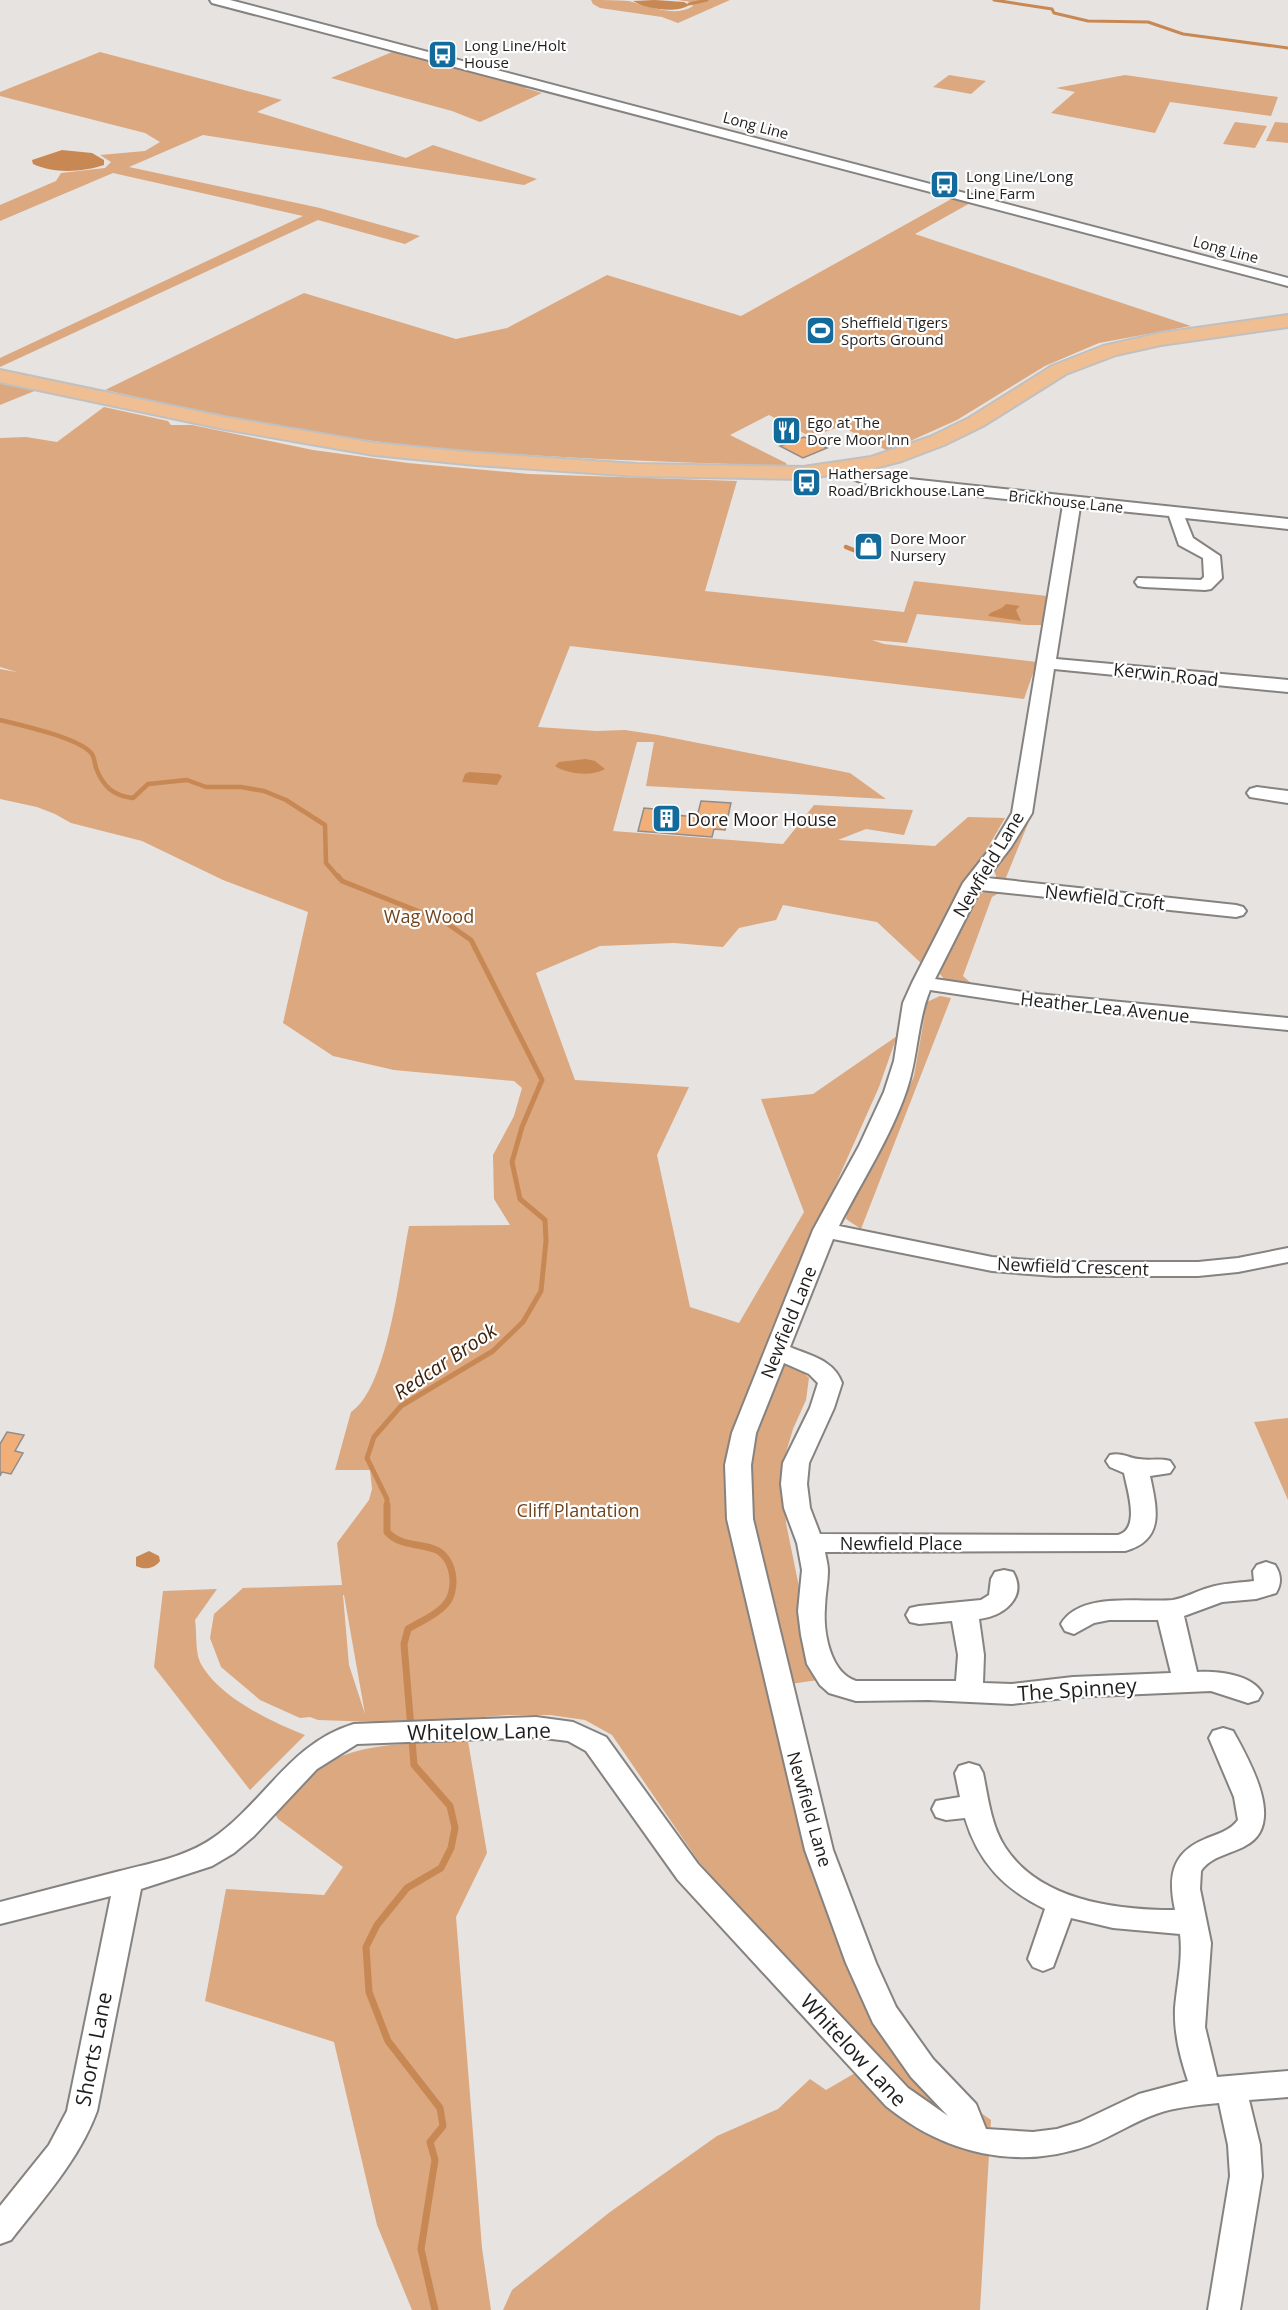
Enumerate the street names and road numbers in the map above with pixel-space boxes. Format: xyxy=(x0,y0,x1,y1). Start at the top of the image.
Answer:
street label: Long Line xyxy=(721,107,791,143)
street label: Long Line xyxy=(1191,231,1261,267)
street label: Brickhouse Lane xyxy=(1008,485,1124,517)
street label: Kerwin Road xyxy=(1112,657,1220,691)
street label: Newfield Lane xyxy=(947,807,1029,921)
street label: Newfield Croft xyxy=(1044,879,1166,915)
street label: Heather Lea Avenue xyxy=(1019,986,1191,1028)
street label: Newfield Crescent xyxy=(997,1251,1149,1281)
street label: Newfield Lane xyxy=(755,1262,821,1382)
street label: Newfield Place xyxy=(840,1531,962,1555)
street label: The Spinney xyxy=(1016,1671,1138,1707)
street label: Whitelow Lane xyxy=(407,1716,551,1746)
street label: Newfield Lane xyxy=(782,1748,838,1870)
street label: Whitelow Lane xyxy=(795,1988,913,2112)
street label: Shorts Lane xyxy=(68,1989,118,2109)

